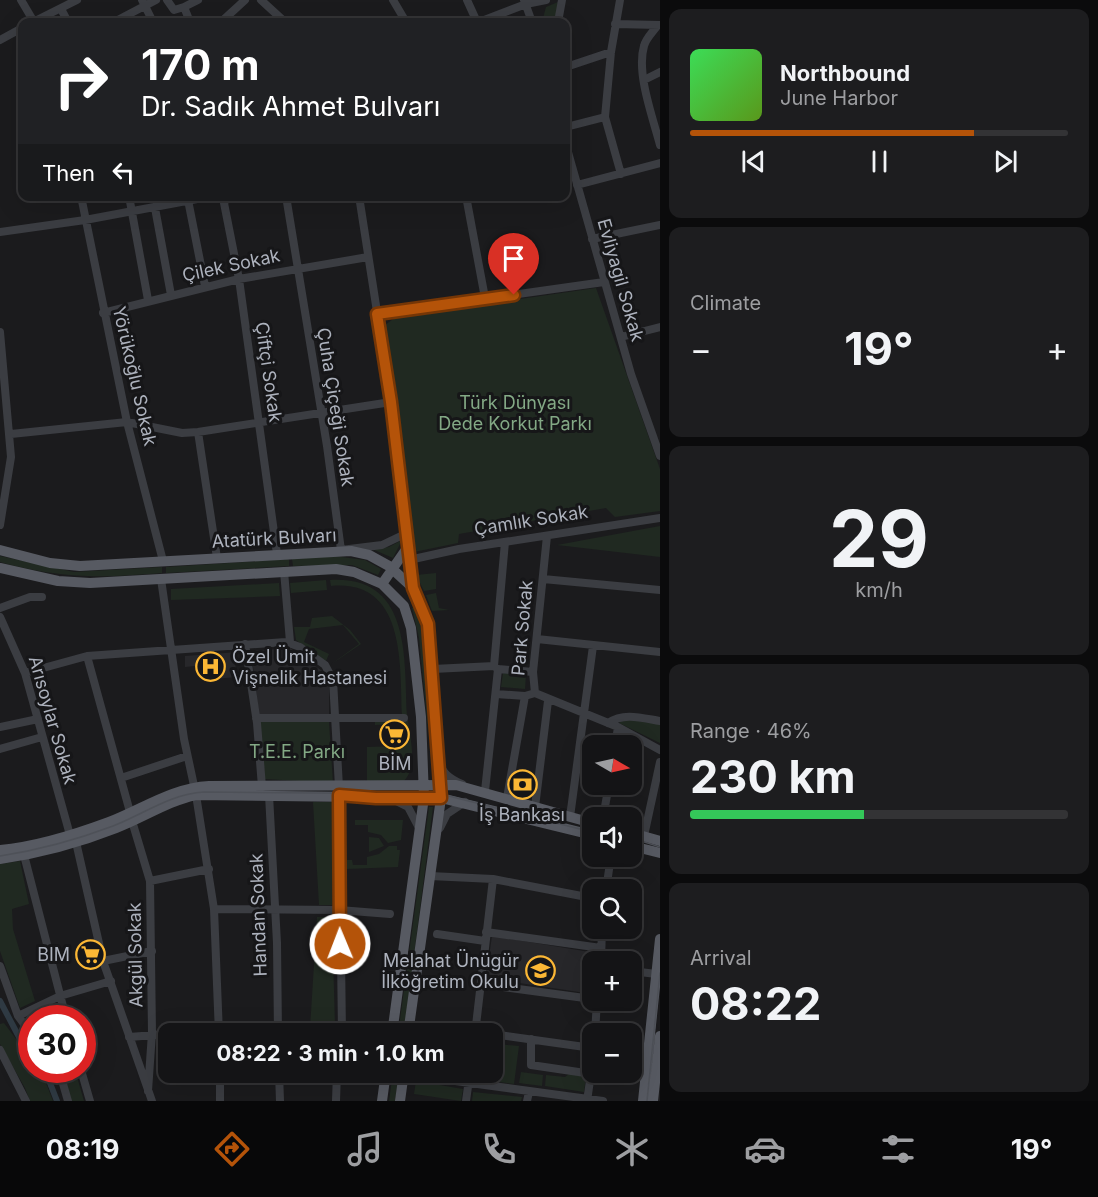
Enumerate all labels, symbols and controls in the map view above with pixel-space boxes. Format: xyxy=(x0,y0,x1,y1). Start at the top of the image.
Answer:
text: 170 m xyxy=(141,39,259,90)
icon: right xyxy=(42,42,120,120)
text: Northbound xyxy=(780,60,910,86)
text: June Harbor xyxy=(780,86,898,110)
text: Dr. Sadık Ahmet Bulvarı xyxy=(141,90,440,123)
icon: previous xyxy=(737,145,770,178)
icon: pause xyxy=(863,145,896,178)
icon: next xyxy=(989,145,1022,178)
icon: left xyxy=(107,156,140,189)
text: Then xyxy=(42,160,95,186)
street label: Evliyagil Sokak xyxy=(593,216,649,344)
pin xyxy=(488,233,539,295)
icon: arrive xyxy=(497,242,530,275)
street label: Çilek Sokak xyxy=(180,244,282,286)
text: Climate xyxy=(690,291,761,315)
street label: Yörükoğlu Sokak xyxy=(109,304,161,448)
street label: Çiftçi Sokak xyxy=(252,320,286,424)
text: 19° xyxy=(844,321,914,376)
street label: Çuha Çiçeği Sokak xyxy=(313,326,359,488)
text: − xyxy=(690,329,712,369)
text: + xyxy=(1046,329,1068,369)
park label: Türk Dünyası Dede Korkut Parkı xyxy=(438,392,592,434)
text: 29 xyxy=(829,491,929,586)
street label: Çamlık Sokak xyxy=(473,501,590,539)
street label: Atatürk Bulvarı xyxy=(211,524,337,552)
text: km/h xyxy=(855,578,903,602)
street label: Park Sokak xyxy=(507,579,537,677)
place label: Özel Ümit Vişnelik Hastanesi xyxy=(232,645,387,688)
hospital icon: Özel Ümit Vişnelik Hastanesi xyxy=(195,650,227,682)
street label: Arısoylar Sokak xyxy=(25,653,81,787)
supermarket icon: BİM xyxy=(379,718,411,750)
text: Range · 46% xyxy=(690,719,812,743)
north arrow xyxy=(582,735,642,795)
map controls xyxy=(582,735,642,1083)
park label: T.E.E. Parkı xyxy=(249,741,345,762)
text: 230 km xyxy=(690,749,856,804)
place label: BİM xyxy=(379,752,411,774)
bank icon: İş Bankası xyxy=(506,769,538,801)
place label: İş Bankası xyxy=(479,803,565,825)
button: sound xyxy=(582,807,642,867)
street label: Handan Sokak xyxy=(245,853,271,977)
button: search xyxy=(582,879,642,939)
street label: Akgül Sokak xyxy=(124,902,146,1008)
position arrow xyxy=(308,912,372,976)
supermarket icon: BIM xyxy=(75,938,107,970)
place label: BIM xyxy=(37,944,70,965)
text: Arrival xyxy=(690,946,752,970)
place label: Melahat Ünügür İlköğretim Okulu xyxy=(381,949,519,992)
button: + xyxy=(582,951,642,1011)
school or university icon: Melahat Ünügür İlköğretim Okulu xyxy=(524,954,556,986)
text: 08:22 xyxy=(690,976,821,1031)
speed limit sign: 30 xyxy=(18,1005,96,1083)
button: − xyxy=(582,1023,642,1083)
text: 08:22 · 3 min · 1.0 km xyxy=(217,1040,444,1066)
icon: directions xyxy=(211,1128,253,1170)
icon: music xyxy=(344,1128,386,1170)
icon: phone xyxy=(478,1128,520,1170)
icon: climate xyxy=(611,1128,653,1170)
icon: car xyxy=(744,1128,786,1170)
icon: filters xyxy=(877,1128,919,1170)
text: 08:19 xyxy=(46,1133,120,1166)
text: 19° xyxy=(1011,1133,1052,1166)

